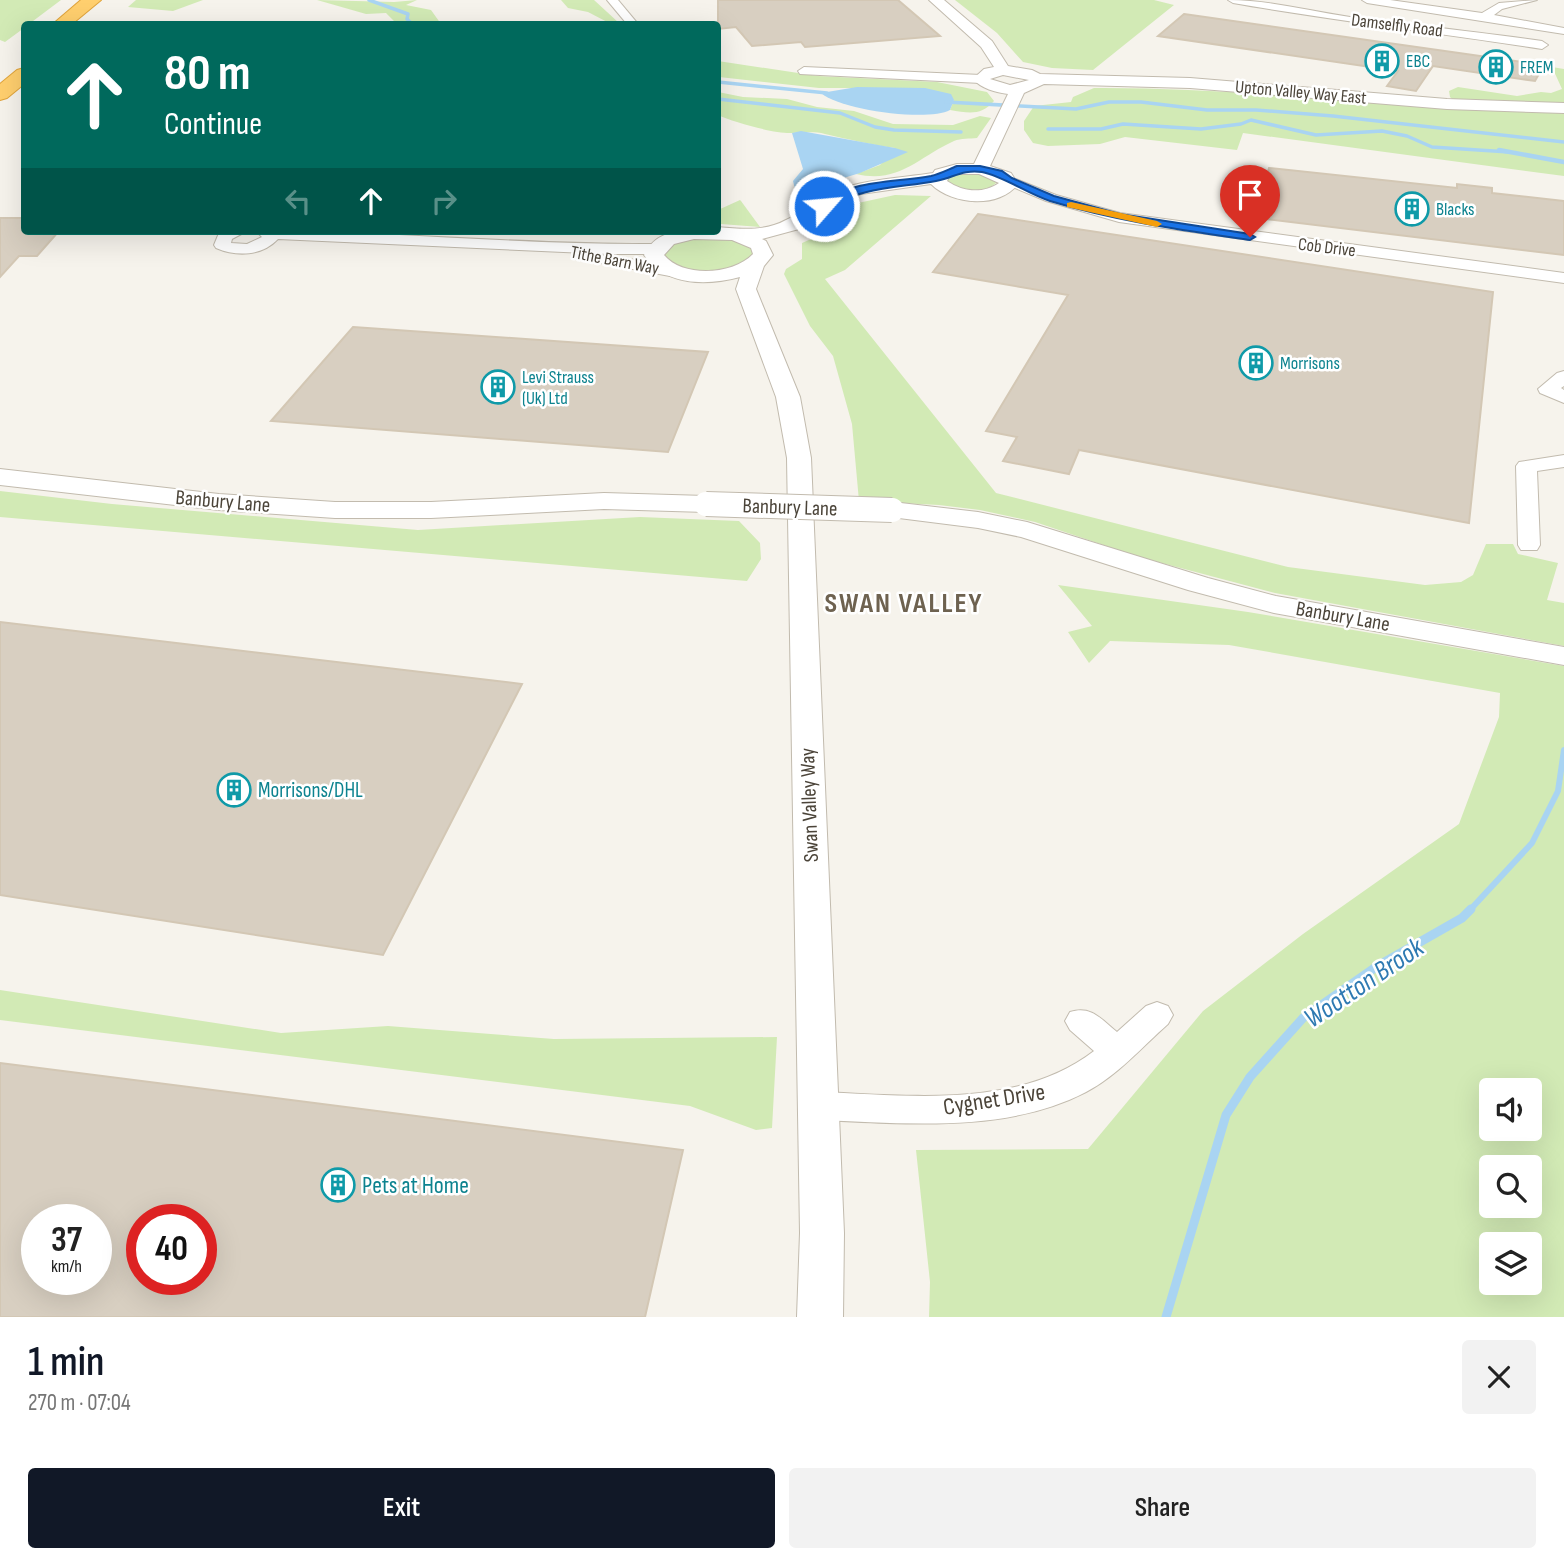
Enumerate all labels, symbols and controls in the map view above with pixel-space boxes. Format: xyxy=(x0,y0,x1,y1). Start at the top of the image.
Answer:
street label: Damselfly Road xyxy=(1350,9,1444,42)
building icon: EBC xyxy=(1363,42,1401,80)
text: 80 m xyxy=(164,45,251,104)
building icon: FREM xyxy=(1477,48,1515,86)
icon: ahead xyxy=(49,49,140,140)
place label: EBC xyxy=(1406,51,1430,72)
place label: FREM xyxy=(1520,57,1554,78)
street label: Upton Valley Way East xyxy=(1234,76,1368,109)
text: Continue xyxy=(164,105,262,144)
pin xyxy=(1220,165,1280,237)
position arrow xyxy=(787,169,861,243)
icon: arrive xyxy=(1231,176,1269,214)
icon: left xyxy=(279,182,317,220)
icon: ahead xyxy=(352,182,390,220)
icon: right xyxy=(425,182,463,220)
building icon: Blacks xyxy=(1393,190,1431,228)
place label: Blacks xyxy=(1436,199,1475,220)
street label: Cob Drive xyxy=(1297,234,1357,261)
street label: Tithe Barn Way xyxy=(569,242,661,279)
building icon: Morrisons xyxy=(1237,344,1275,382)
place label: Morrisons xyxy=(1280,353,1340,374)
place label: Levi Strauss (Uk) Ltd xyxy=(522,367,594,409)
building icon: Levi Strauss (Uk) Ltd xyxy=(479,368,517,406)
street label: Banbury Lane xyxy=(175,485,271,518)
street label: Banbury Lane xyxy=(742,493,838,522)
district label: SWAN VALLEY xyxy=(824,587,984,620)
street label: Banbury Lane xyxy=(1294,596,1392,637)
street label: Swan Valley Way xyxy=(795,747,824,863)
building icon: Morrisons/DHL xyxy=(215,771,253,809)
place label: Morrisons/DHL xyxy=(258,778,363,803)
water label: Wootton Brook xyxy=(1298,930,1431,1035)
street label: Cygnet Drive xyxy=(941,1077,1047,1122)
map controls xyxy=(1479,1078,1542,1295)
button: sound xyxy=(1479,1078,1542,1141)
button: search xyxy=(1479,1155,1542,1218)
building icon: Pets at Home xyxy=(319,1166,357,1204)
place label: Pets at Home xyxy=(362,1171,469,1200)
speed limit sign: 40 xyxy=(126,1204,217,1295)
text: 37 xyxy=(51,1219,82,1262)
button: layers xyxy=(1479,1232,1542,1295)
text: km/h xyxy=(51,1256,82,1277)
text: 1 min xyxy=(28,1337,104,1388)
button: close xyxy=(1462,1340,1536,1414)
text: 270 m · 07:04 xyxy=(28,1389,131,1417)
button: Exit xyxy=(28,1468,775,1548)
button: Share xyxy=(789,1468,1536,1548)

